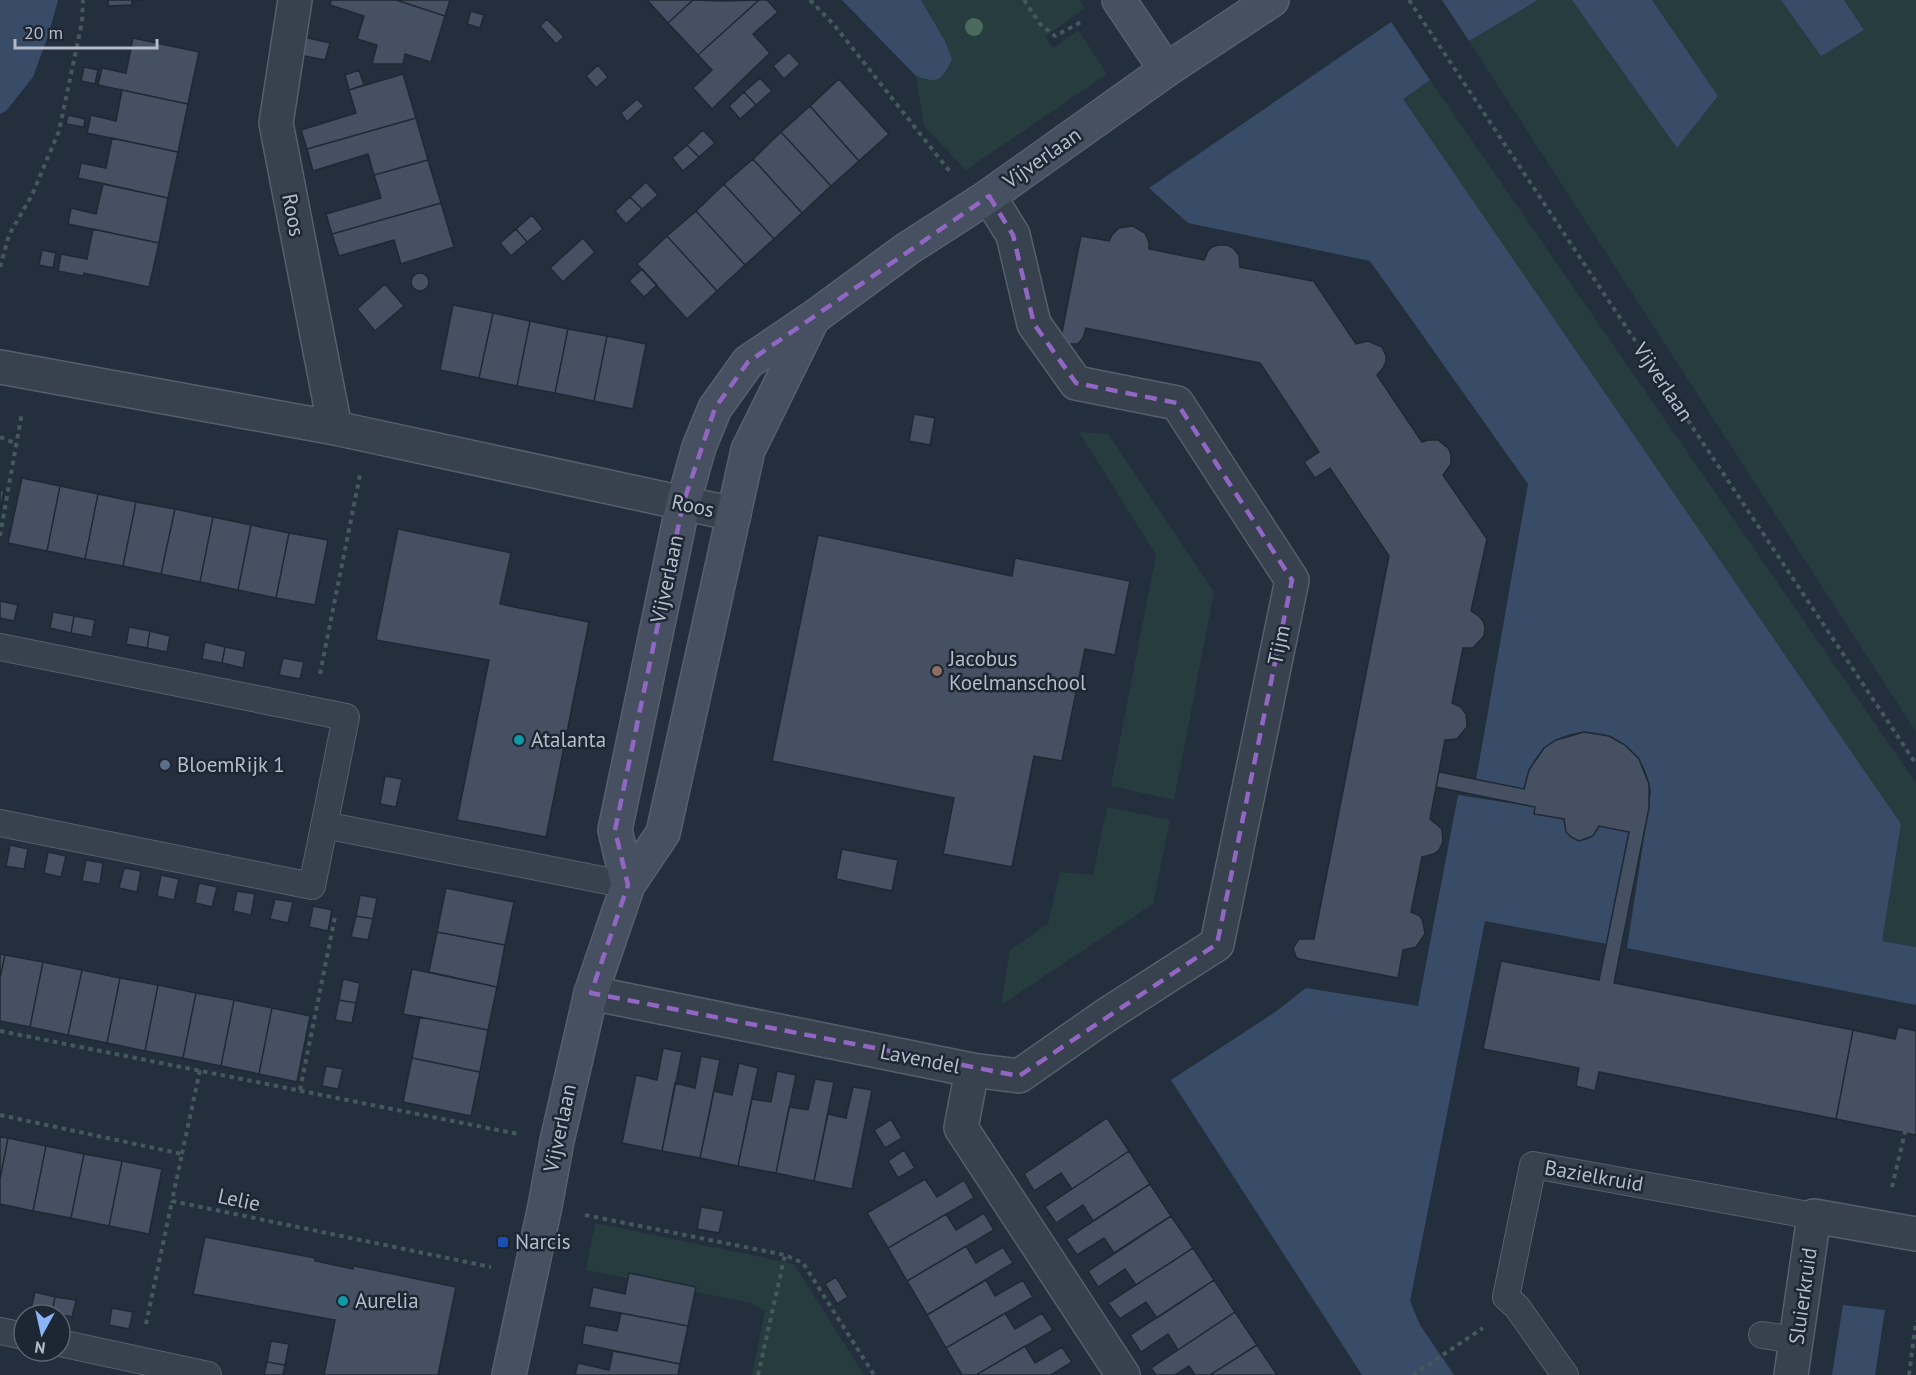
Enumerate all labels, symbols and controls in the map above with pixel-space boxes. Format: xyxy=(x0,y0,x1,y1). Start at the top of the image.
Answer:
scale bar xyxy=(15,12,158,50)
text: 20 m xyxy=(24,21,63,44)
street label: Vijverlaan xyxy=(997,121,1086,195)
street label: Roos xyxy=(276,191,311,239)
street label: Vijverlaan xyxy=(1627,336,1700,426)
street label: Roos xyxy=(669,488,717,523)
street label: Vijverlaan xyxy=(644,532,689,626)
street label: Tijm xyxy=(1261,623,1296,667)
place label: Jacobus Koelmanschool xyxy=(948,645,1086,696)
marker: Jacobus Koelmanschool xyxy=(930,664,944,678)
place label: Atalanta xyxy=(531,726,606,753)
marker: Atalanta xyxy=(512,733,526,747)
place label: BloemRijk 1 xyxy=(177,751,285,778)
marker: BloemRijk 1 xyxy=(158,758,172,772)
street label: Lavendel xyxy=(878,1038,962,1079)
street label: Vijverlaan xyxy=(537,1081,582,1175)
street label: Bazielkruid xyxy=(1543,1154,1646,1197)
street label: Lelie xyxy=(215,1182,263,1217)
place label: Narcis xyxy=(515,1228,571,1255)
marker: Narcis xyxy=(496,1235,510,1249)
street label: Sluierkruid xyxy=(1782,1246,1823,1346)
place label: Aurelia xyxy=(355,1287,419,1314)
marker: Aurelia xyxy=(336,1294,350,1308)
north arrow xyxy=(12,1303,72,1363)
text: N xyxy=(33,1337,47,1358)

